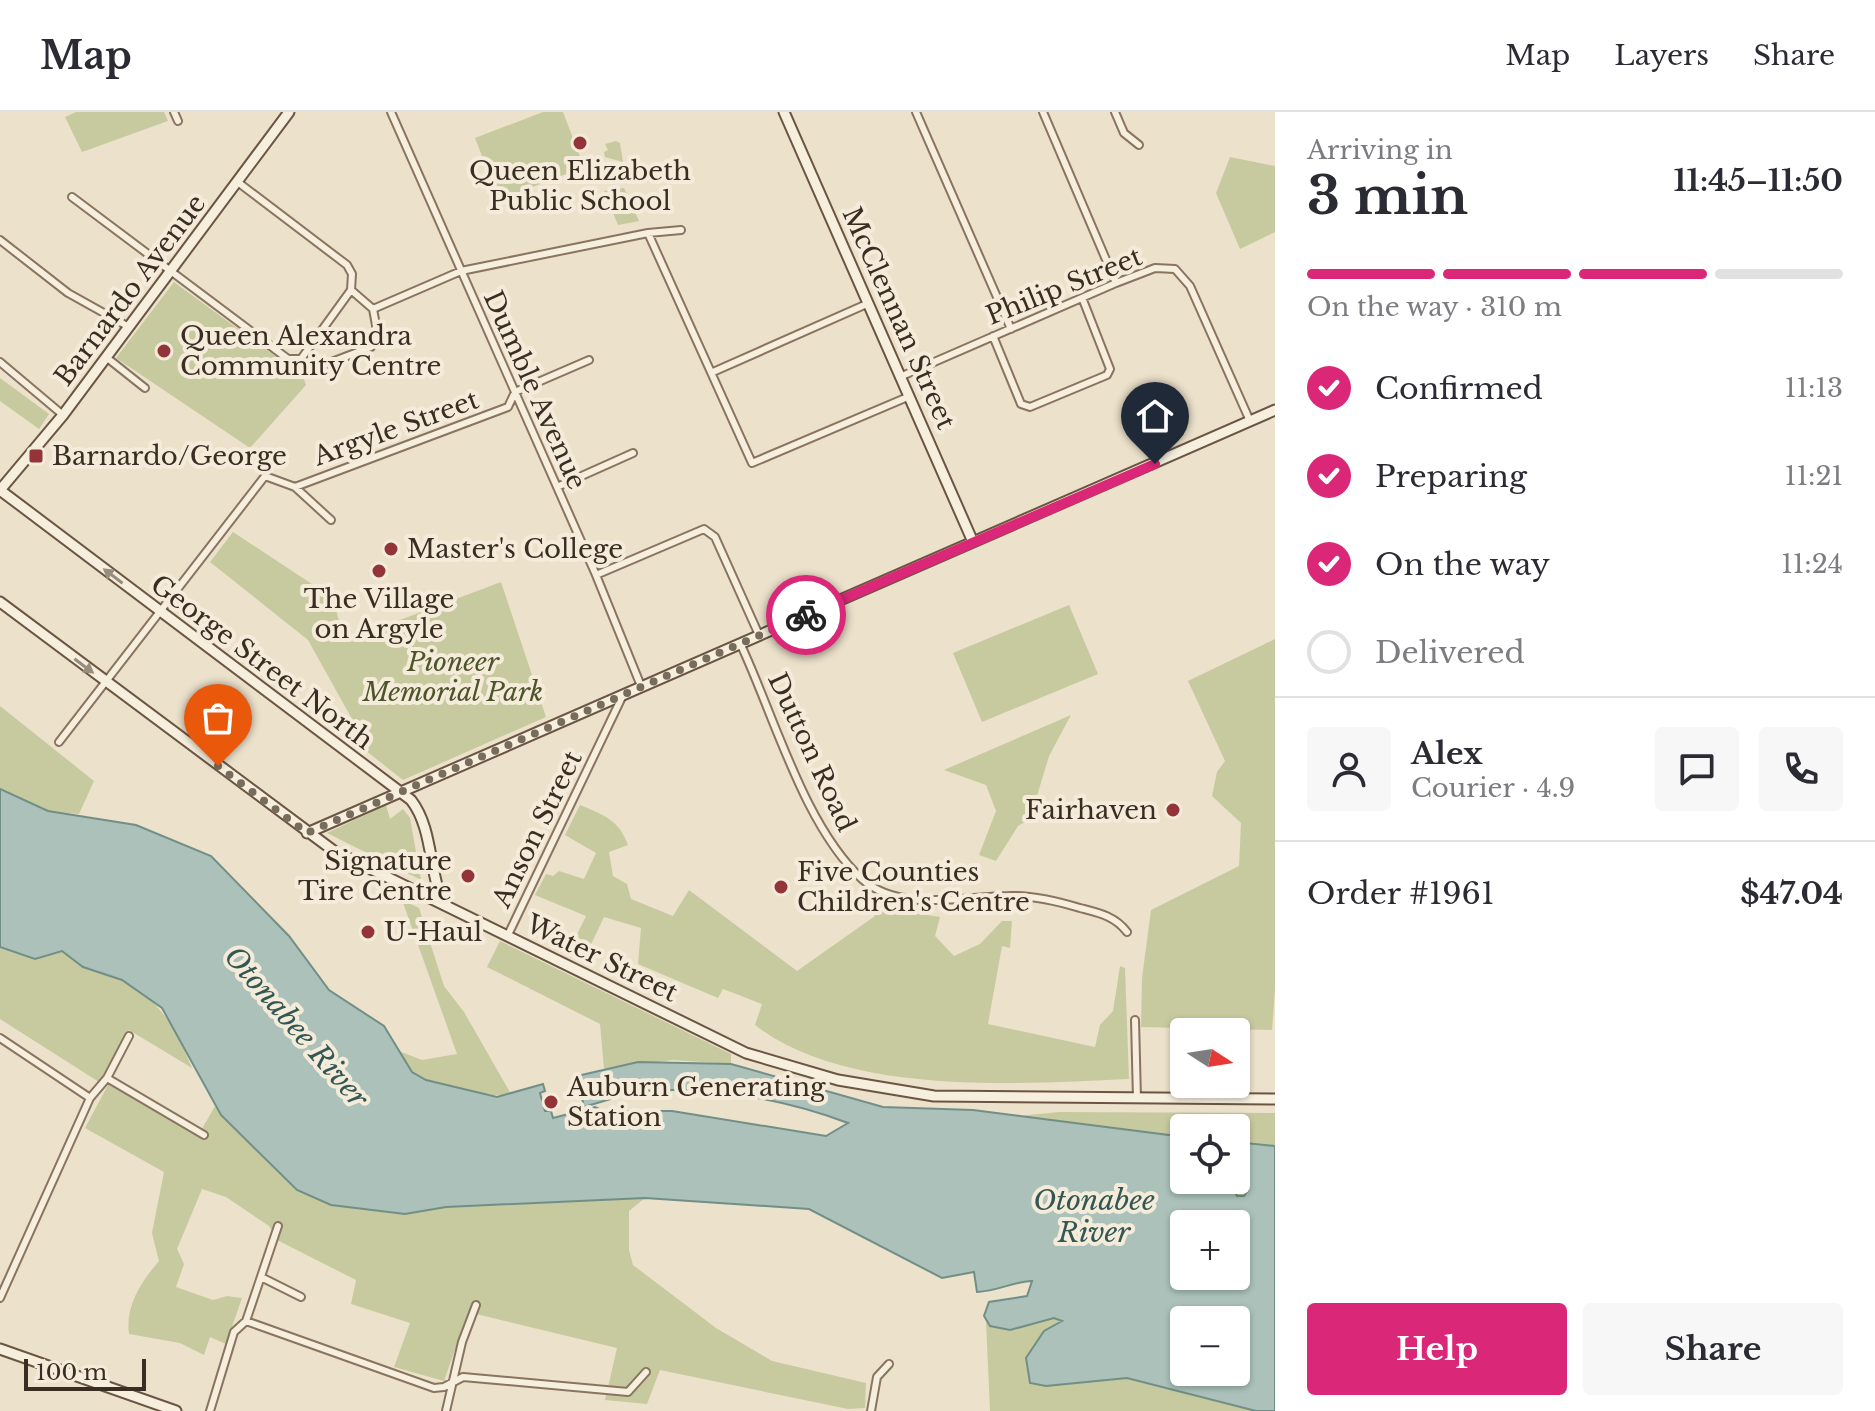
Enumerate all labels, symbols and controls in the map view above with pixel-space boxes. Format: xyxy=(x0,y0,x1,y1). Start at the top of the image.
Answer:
text: Map xyxy=(40,32,132,79)
text: Map xyxy=(1505,38,1570,73)
text: Layers xyxy=(1614,38,1709,73)
text: Share xyxy=(1753,38,1835,73)
marker: Queen Elizabeth Public School xyxy=(571,134,589,152)
text: Arriving in xyxy=(1307,134,1453,166)
place label: Queen Elizabeth Public School xyxy=(469,155,691,217)
text: 11:45–11:50 xyxy=(1673,162,1843,199)
text: 3 min xyxy=(1307,164,1468,228)
street label: Barnardo Avenue xyxy=(48,188,212,392)
street label: McClennan Street xyxy=(836,202,962,434)
street label: Philip Street xyxy=(981,240,1147,332)
street label: Dumble Avenue xyxy=(477,286,593,494)
text: On the way · 310 m xyxy=(1307,291,1562,323)
place label: Queen Alexandra Community Centre xyxy=(180,320,441,382)
marker: Queen Alexandra Community Centre xyxy=(155,342,173,360)
icon: check xyxy=(1307,366,1351,410)
text: Confirmed xyxy=(1375,370,1543,407)
text: 11:13 xyxy=(1785,372,1843,404)
pin xyxy=(1121,382,1189,464)
street label: Argyle Street xyxy=(308,383,483,473)
icon: home xyxy=(1133,394,1177,438)
place label: Barnardo/George xyxy=(52,440,287,472)
marker: Barnardo/George xyxy=(27,447,45,465)
icon: check xyxy=(1307,454,1351,498)
text: Preparing xyxy=(1375,458,1527,495)
text: 11:21 xyxy=(1785,460,1843,492)
place label: Master's College xyxy=(407,533,623,565)
marker: Master's College xyxy=(382,540,400,558)
icon: check xyxy=(1307,542,1351,586)
text: On the way xyxy=(1375,546,1550,583)
text: 11:24 xyxy=(1781,548,1843,580)
marker: The Village on Argyle xyxy=(370,562,388,580)
one-way arrow xyxy=(102,568,123,584)
street label: George Street North xyxy=(144,568,380,756)
courier xyxy=(766,575,846,655)
place label: The Village on Argyle xyxy=(304,583,454,645)
icon: bike xyxy=(784,593,828,637)
text: Delivered xyxy=(1375,634,1525,671)
park label: Pioneer Memorial Park xyxy=(362,646,543,708)
one-way arrow xyxy=(74,657,94,673)
street label: Dutton Road xyxy=(761,667,863,837)
pin xyxy=(184,684,252,766)
icon: bag xyxy=(196,696,240,740)
button: person xyxy=(1307,727,1391,811)
button: chat xyxy=(1655,727,1739,811)
button: phone xyxy=(1759,727,1843,811)
text: Alex xyxy=(1411,735,1483,772)
street label: Anson Street xyxy=(485,745,589,913)
text: Courier · 4.9 xyxy=(1411,772,1575,804)
place label: Fairhaven xyxy=(1025,794,1157,826)
marker: Fairhaven xyxy=(1164,801,1182,819)
place label: Signature Tire Centre xyxy=(298,845,452,907)
place label: Five Counties Children's Centre xyxy=(797,856,1030,918)
marker: Signature Tire Centre xyxy=(459,867,477,885)
text: Order #1961 xyxy=(1307,875,1494,912)
text: $47.04 xyxy=(1740,875,1843,912)
marker: Five Counties Children's Centre xyxy=(772,878,790,896)
street label: Water Street xyxy=(520,907,683,1009)
place label: U-Haul xyxy=(384,916,482,948)
marker: U-Haul xyxy=(359,923,377,941)
water label: Otonabee River xyxy=(217,939,376,1115)
north arrow xyxy=(1170,1018,1250,1098)
map controls xyxy=(1170,1018,1250,1386)
place label: Auburn Generating Station xyxy=(566,1071,826,1133)
marker: Auburn Generating Station xyxy=(542,1093,560,1111)
button: locate xyxy=(1170,1114,1250,1194)
water label: Otonabee River xyxy=(1033,1183,1155,1250)
button: + xyxy=(1170,1210,1250,1290)
button: Help xyxy=(1307,1303,1567,1395)
button: Share xyxy=(1583,1303,1843,1395)
button: − xyxy=(1170,1306,1250,1386)
scale bar xyxy=(24,1355,146,1391)
text: 100 m xyxy=(36,1359,107,1386)

